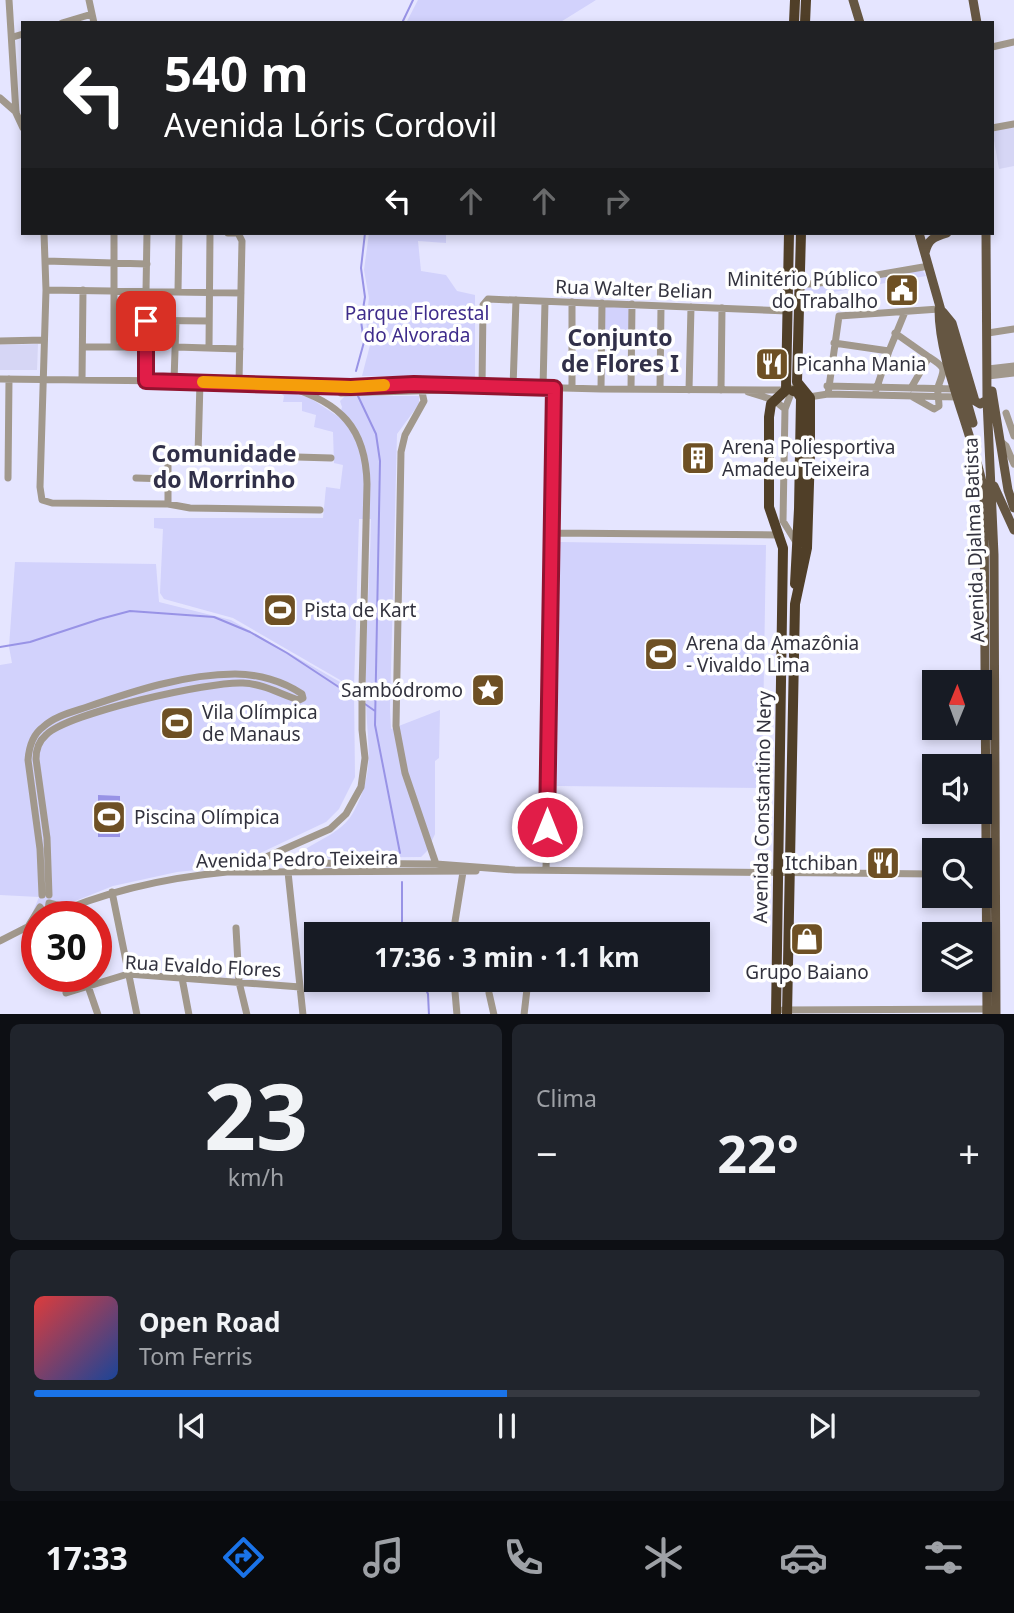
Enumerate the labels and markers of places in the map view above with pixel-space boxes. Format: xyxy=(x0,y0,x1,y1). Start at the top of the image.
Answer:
place label: Minitério Público do Trabalho xyxy=(727,266,878,314)
public building icon: Minitério Público do Trabalho xyxy=(883,271,921,309)
pin xyxy=(116,291,176,351)
restaurant icon: Picanha Mania xyxy=(753,345,791,383)
place label: Picanha Mania xyxy=(796,351,926,377)
place label: Arena Poliesportiva Amadeu Teixeira xyxy=(722,434,895,482)
building icon: Arena Poliesportiva Amadeu Teixeira xyxy=(679,439,717,477)
sports icon: Pista de Kart xyxy=(261,591,299,629)
place label: Pista de Kart xyxy=(304,597,417,623)
place label: Arena da Amazônia - Vivaldo Lima xyxy=(686,630,859,678)
sports icon: Arena da Amazônia - Vivaldo Lima xyxy=(642,635,680,673)
place icon: Sambódromo xyxy=(469,671,507,709)
place label: Sambódromo xyxy=(341,677,463,703)
place label: Vila Olímpica de Manaus xyxy=(202,699,318,747)
sports icon: Vila Olímpica de Manaus xyxy=(158,704,196,742)
sports icon: Piscina Olímpica xyxy=(90,798,128,836)
place label: Piscina Olímpica xyxy=(134,804,280,830)
restaurant icon: Itchiban xyxy=(864,844,902,882)
place label: Itchiban xyxy=(785,850,858,876)
shop icon: Grupo Baiano xyxy=(788,920,826,958)
place label: Grupo Baiano xyxy=(745,959,869,985)

